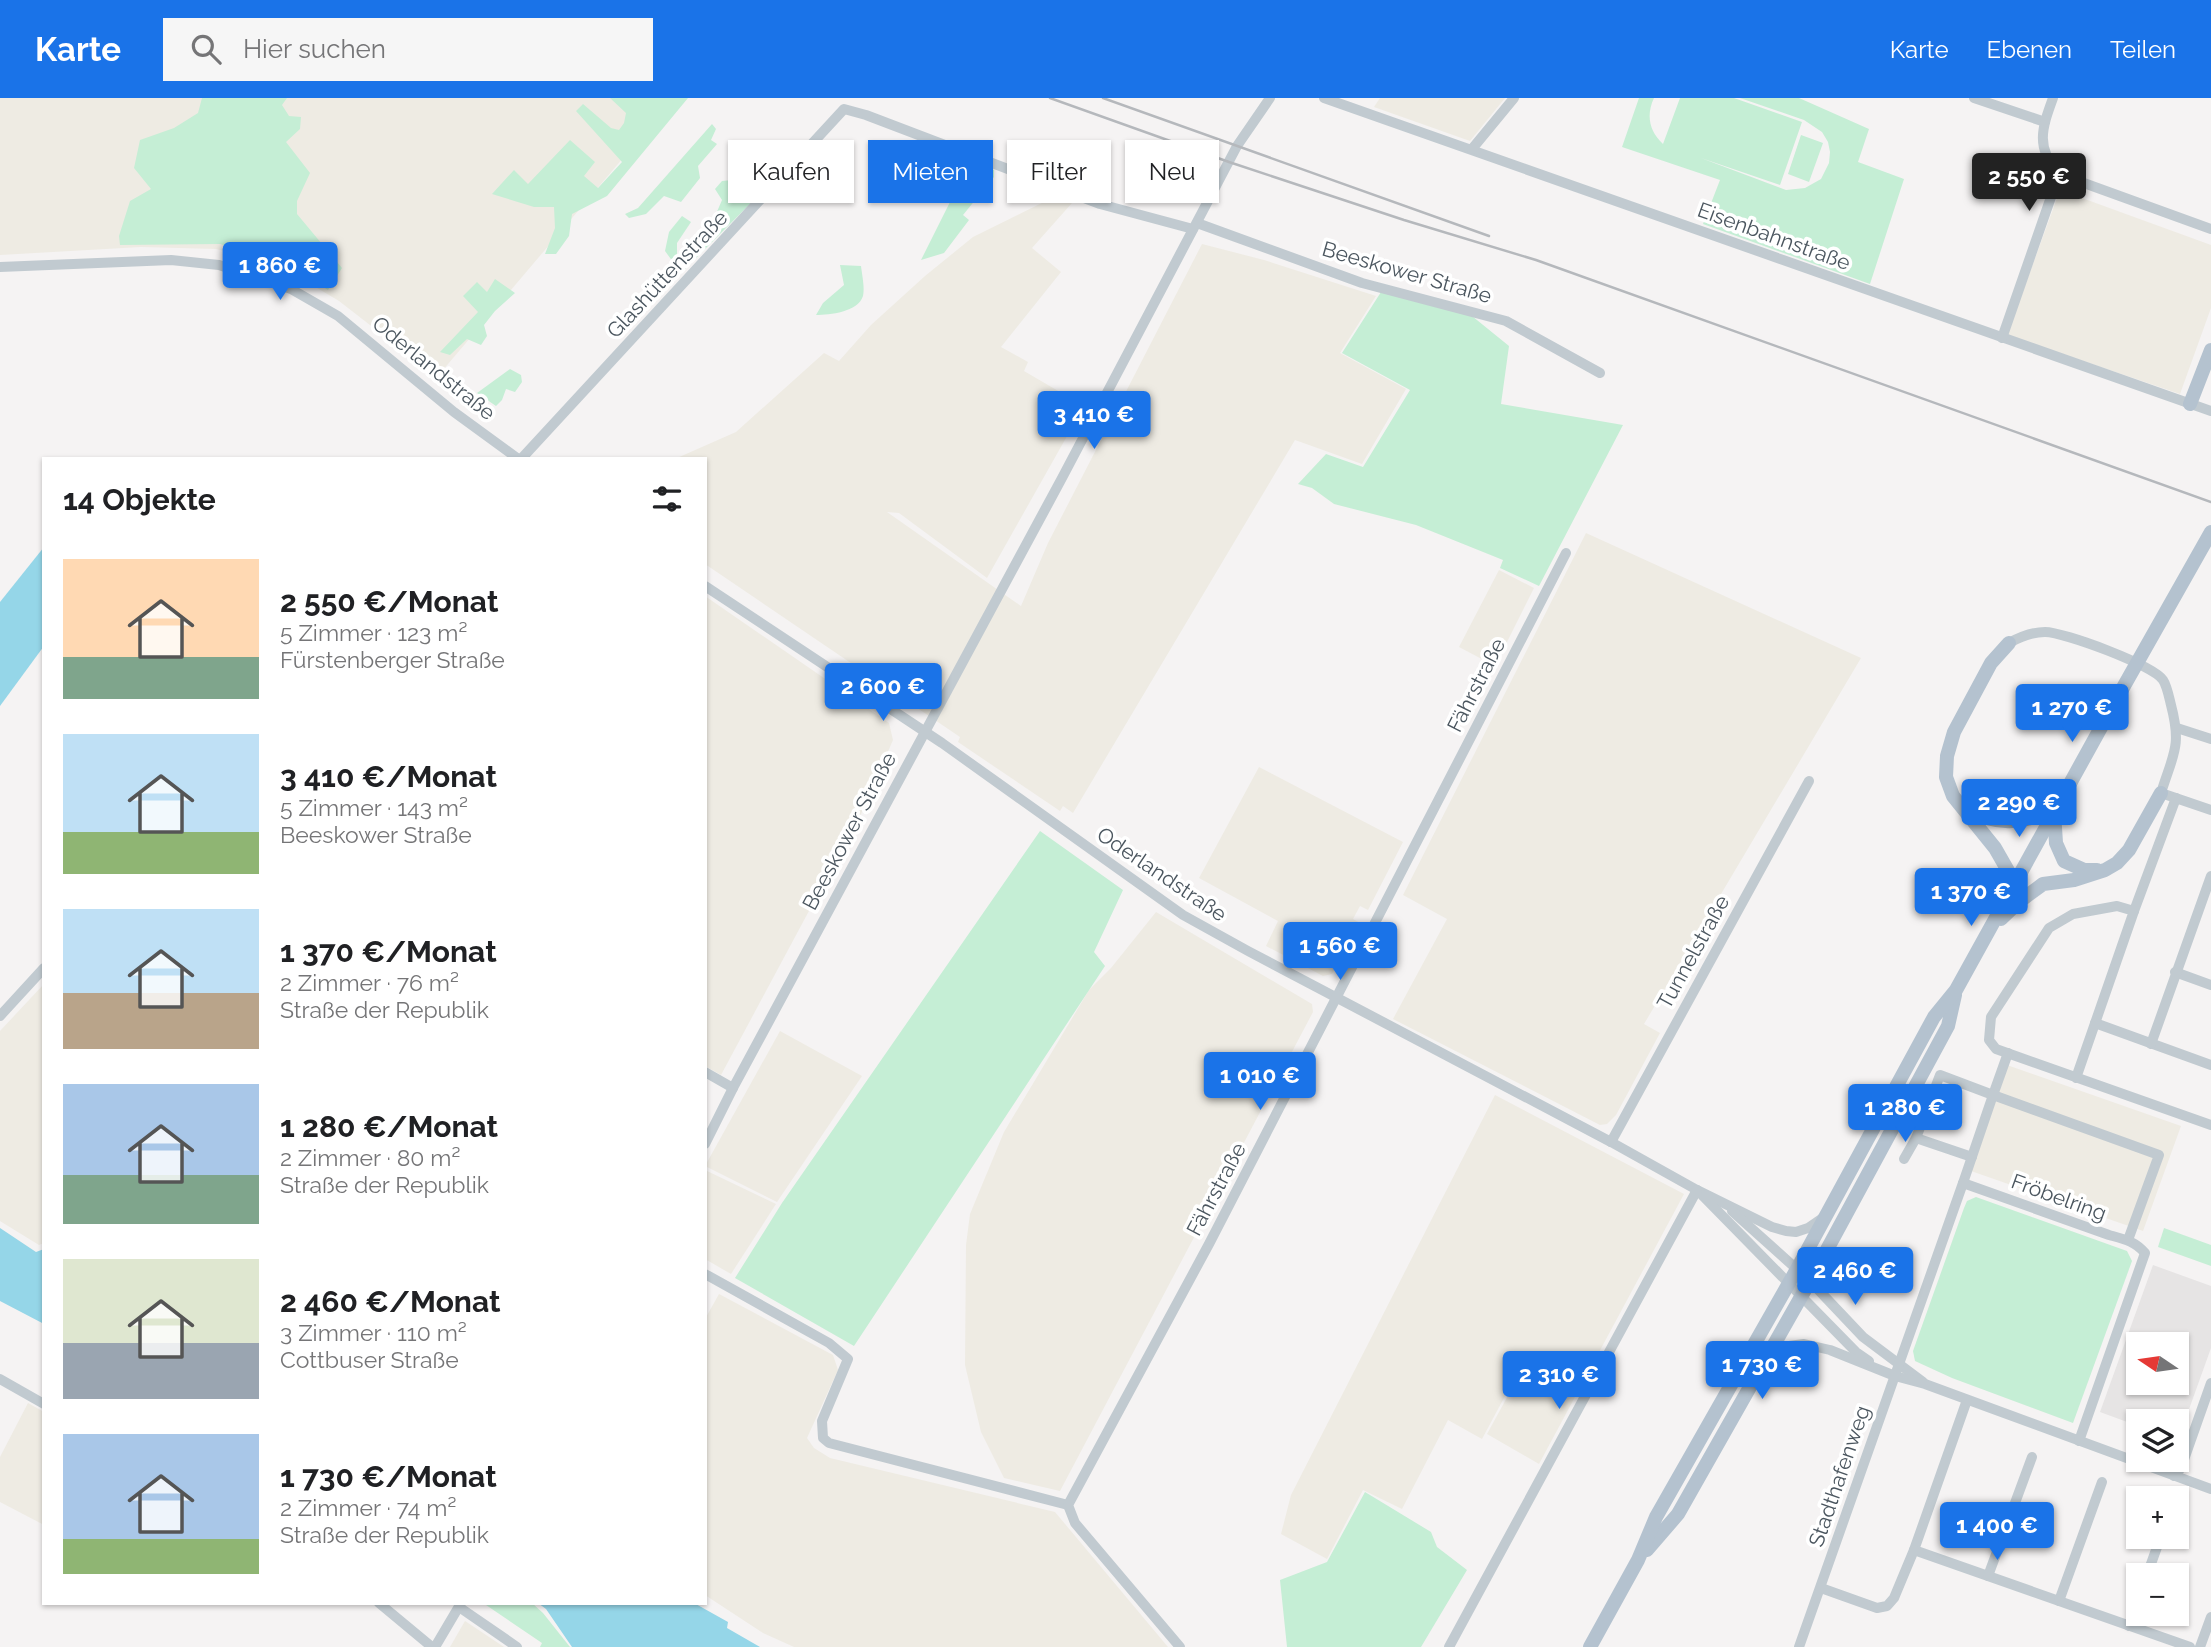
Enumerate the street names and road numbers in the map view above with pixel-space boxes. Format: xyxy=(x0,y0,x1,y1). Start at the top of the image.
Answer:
street label: Eisenbahnstraße xyxy=(1694,197,1854,275)
street label: Glashüttenstraße xyxy=(601,205,733,343)
street label: Beeskower Straße xyxy=(1319,236,1495,308)
street label: Oderlandstraße xyxy=(368,311,500,425)
street label: Fährstraße xyxy=(1442,634,1510,736)
street label: Beeskower Straße xyxy=(797,748,901,914)
street label: Oderlandstraße xyxy=(1092,821,1232,927)
street label: Tunnelstraße xyxy=(1652,891,1734,1013)
street label: Fährstraße xyxy=(1181,1138,1251,1240)
street label: Fröbelring xyxy=(2008,1168,2110,1226)
street label: Stadthafenweg xyxy=(1803,1402,1875,1550)

